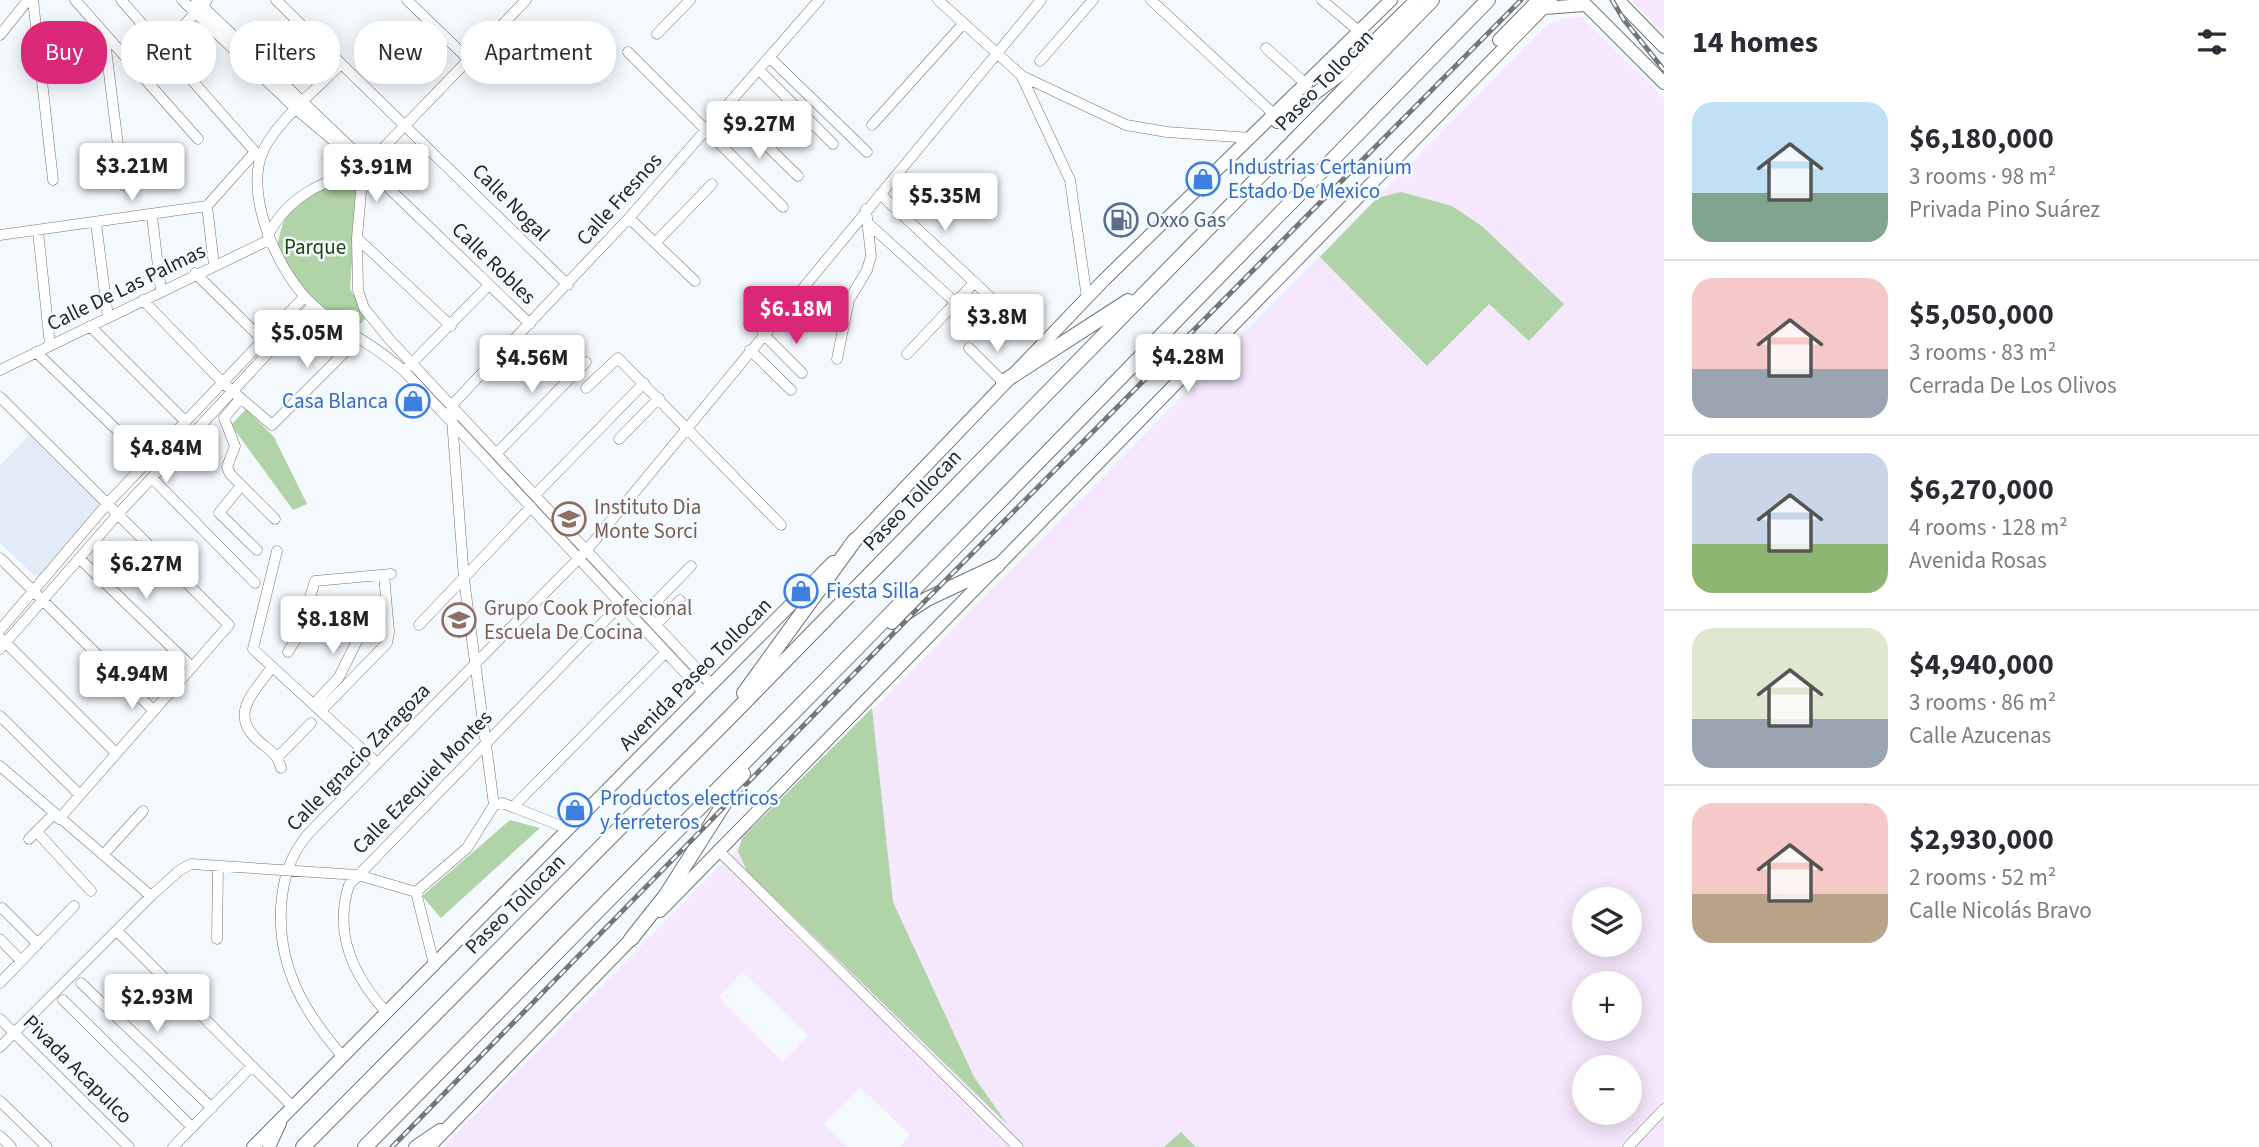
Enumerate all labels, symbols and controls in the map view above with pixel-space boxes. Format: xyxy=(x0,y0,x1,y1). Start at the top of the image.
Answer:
chip: Buy xyxy=(21,21,107,84)
chip: Rent xyxy=(121,21,216,84)
chip: Filters xyxy=(230,21,340,84)
chip: New xyxy=(354,21,447,84)
chip: Apartment xyxy=(461,21,616,84)
text: 14 homes xyxy=(1692,21,1818,64)
street label: Paseo Tollocan xyxy=(1268,22,1380,138)
icon: filters xyxy=(2193,23,2231,61)
pin: $9.27M xyxy=(702,102,816,161)
text: $9.27M xyxy=(722,107,796,140)
text: $6,180,000 xyxy=(1909,117,2054,160)
icon: home xyxy=(1748,130,1832,214)
pin: $3.21M xyxy=(75,144,189,203)
pin: $3.91M xyxy=(319,144,433,204)
street label: Calle Fresnos xyxy=(569,146,669,252)
text: $3.21M xyxy=(95,149,169,182)
text: $3.91M xyxy=(339,150,413,183)
place label: Industrias Certanium Estado De Mexico xyxy=(1228,152,1412,206)
street label: Calle Nogal xyxy=(465,156,557,248)
shop icon: Industrias Certanium Estado De Mexico xyxy=(1184,160,1222,198)
text: 3 rooms · 98 m² xyxy=(1909,160,2056,193)
pin: $5.35M xyxy=(888,174,1002,233)
text: $5.35M xyxy=(908,179,982,212)
text: Privada Pino Suárez xyxy=(1909,193,2100,226)
fuel station icon: Oxxo Gas xyxy=(1102,201,1140,239)
place label: Oxxo Gas xyxy=(1146,205,1226,235)
street label: Calle Robles xyxy=(445,215,543,311)
park label: Parque xyxy=(284,232,346,262)
street label: Calle De Las Palmas xyxy=(42,236,210,338)
pin: $6.18M xyxy=(739,286,853,346)
text: $6.18M xyxy=(759,292,833,325)
text: $5,050,000 xyxy=(1909,293,2054,336)
pin: $3.8M xyxy=(948,294,1046,354)
text: $3.8M xyxy=(967,300,1027,333)
icon: home xyxy=(1748,306,1832,390)
pin: $5.05M xyxy=(250,310,364,370)
text: $5.05M xyxy=(270,316,344,349)
pin: $4.28M xyxy=(1131,334,1245,394)
pin: $4.56M xyxy=(475,336,589,395)
text: 3 rooms · 83 m² xyxy=(1909,336,2056,369)
text: $4.28M xyxy=(1151,340,1225,373)
text: $4.56M xyxy=(495,341,569,374)
text: Cerrada De Los Olivos xyxy=(1909,369,2117,402)
shop icon: Casa Blanca xyxy=(394,382,432,420)
place label: Casa Blanca xyxy=(282,386,388,416)
pin: $4.84M xyxy=(109,426,223,485)
text: $4.84M xyxy=(129,431,203,464)
street label: Paseo Tollocan xyxy=(856,442,968,558)
text: $6,270,000 xyxy=(1909,468,2054,511)
icon: home xyxy=(1748,481,1832,565)
place label: Instituto Dia Monte Sorci xyxy=(594,492,701,546)
school or university icon: Instituto Dia Monte Sorci xyxy=(550,500,588,538)
text: 4 rooms · 128 m² xyxy=(1909,511,2068,544)
pin: $6.27M xyxy=(89,542,203,601)
text: Avenida Rosas xyxy=(1909,544,2047,577)
text: $6.27M xyxy=(109,547,183,580)
shop icon: Fiesta Silla xyxy=(782,572,820,610)
place label: Fiesta Silla xyxy=(826,576,919,606)
street label: Avenida Paseo Tollocan xyxy=(612,591,778,757)
place label: Grupo Cook Profecional Escuela De Cocina xyxy=(484,593,692,647)
pin: $8.18M xyxy=(276,596,390,656)
school or university icon: Grupo Cook Profecional Escuela De Cocina xyxy=(440,601,478,639)
text: $8.18M xyxy=(296,602,370,635)
text: $4,940,000 xyxy=(1909,643,2054,686)
pin: $4.94M xyxy=(75,652,189,711)
icon: home xyxy=(1748,656,1832,740)
text: $4.94M xyxy=(95,657,169,690)
street label: Calle Ignacio Zaragoza xyxy=(279,676,437,838)
text: 3 rooms · 86 m² xyxy=(1909,686,2056,719)
street label: Calle Ezequiel Montes xyxy=(345,703,499,861)
text: Calle Azucenas xyxy=(1909,719,2051,752)
place label: Productos electricos y ferreteros xyxy=(600,783,779,837)
shop icon: Productos electricos y ferreteros xyxy=(556,791,594,829)
text: $2,930,000 xyxy=(1909,818,2054,861)
icon: home xyxy=(1748,831,1832,915)
street label: Paseo Tollocan xyxy=(458,847,572,961)
text: 2 rooms · 52 m² xyxy=(1909,861,2056,894)
map controls xyxy=(1572,887,1642,1125)
button: layers xyxy=(1572,887,1642,957)
text: Calle Nicolás Bravo xyxy=(1909,894,2092,927)
button: + xyxy=(1572,971,1642,1041)
pin: $2.93M xyxy=(100,974,214,1034)
text: $2.93M xyxy=(120,980,194,1013)
street label: Pivada Acapulco xyxy=(17,1008,139,1130)
button: − xyxy=(1572,1055,1642,1125)

